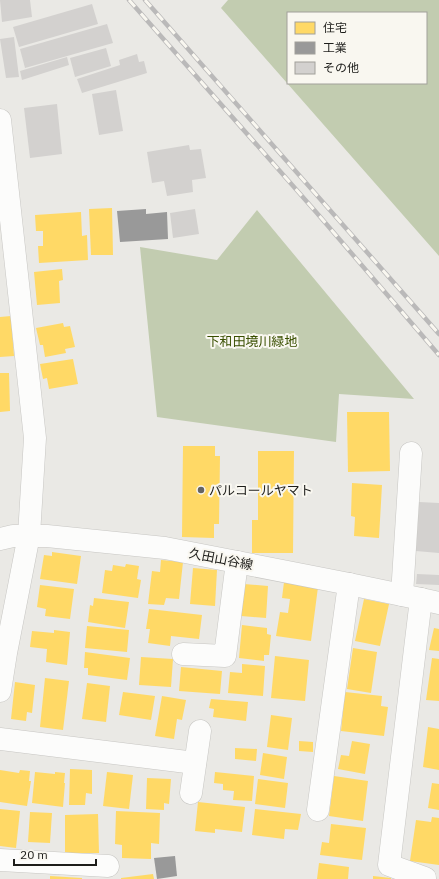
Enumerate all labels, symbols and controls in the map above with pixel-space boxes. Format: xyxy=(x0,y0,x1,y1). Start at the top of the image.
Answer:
legend xyxy=(287,12,427,84)
text: 住宅 xyxy=(323,20,347,35)
text: 工業 xyxy=(323,40,347,55)
text: その他 xyxy=(323,60,359,75)
park label: 下和田境川緑地 xyxy=(206,333,298,350)
place label: パルコールヤマト xyxy=(209,482,313,499)
marker: パルコールヤマト xyxy=(196,485,206,495)
street label: 久田山谷線 xyxy=(187,544,255,574)
scale bar xyxy=(14,841,96,867)
text: 20 m xyxy=(20,847,48,862)

